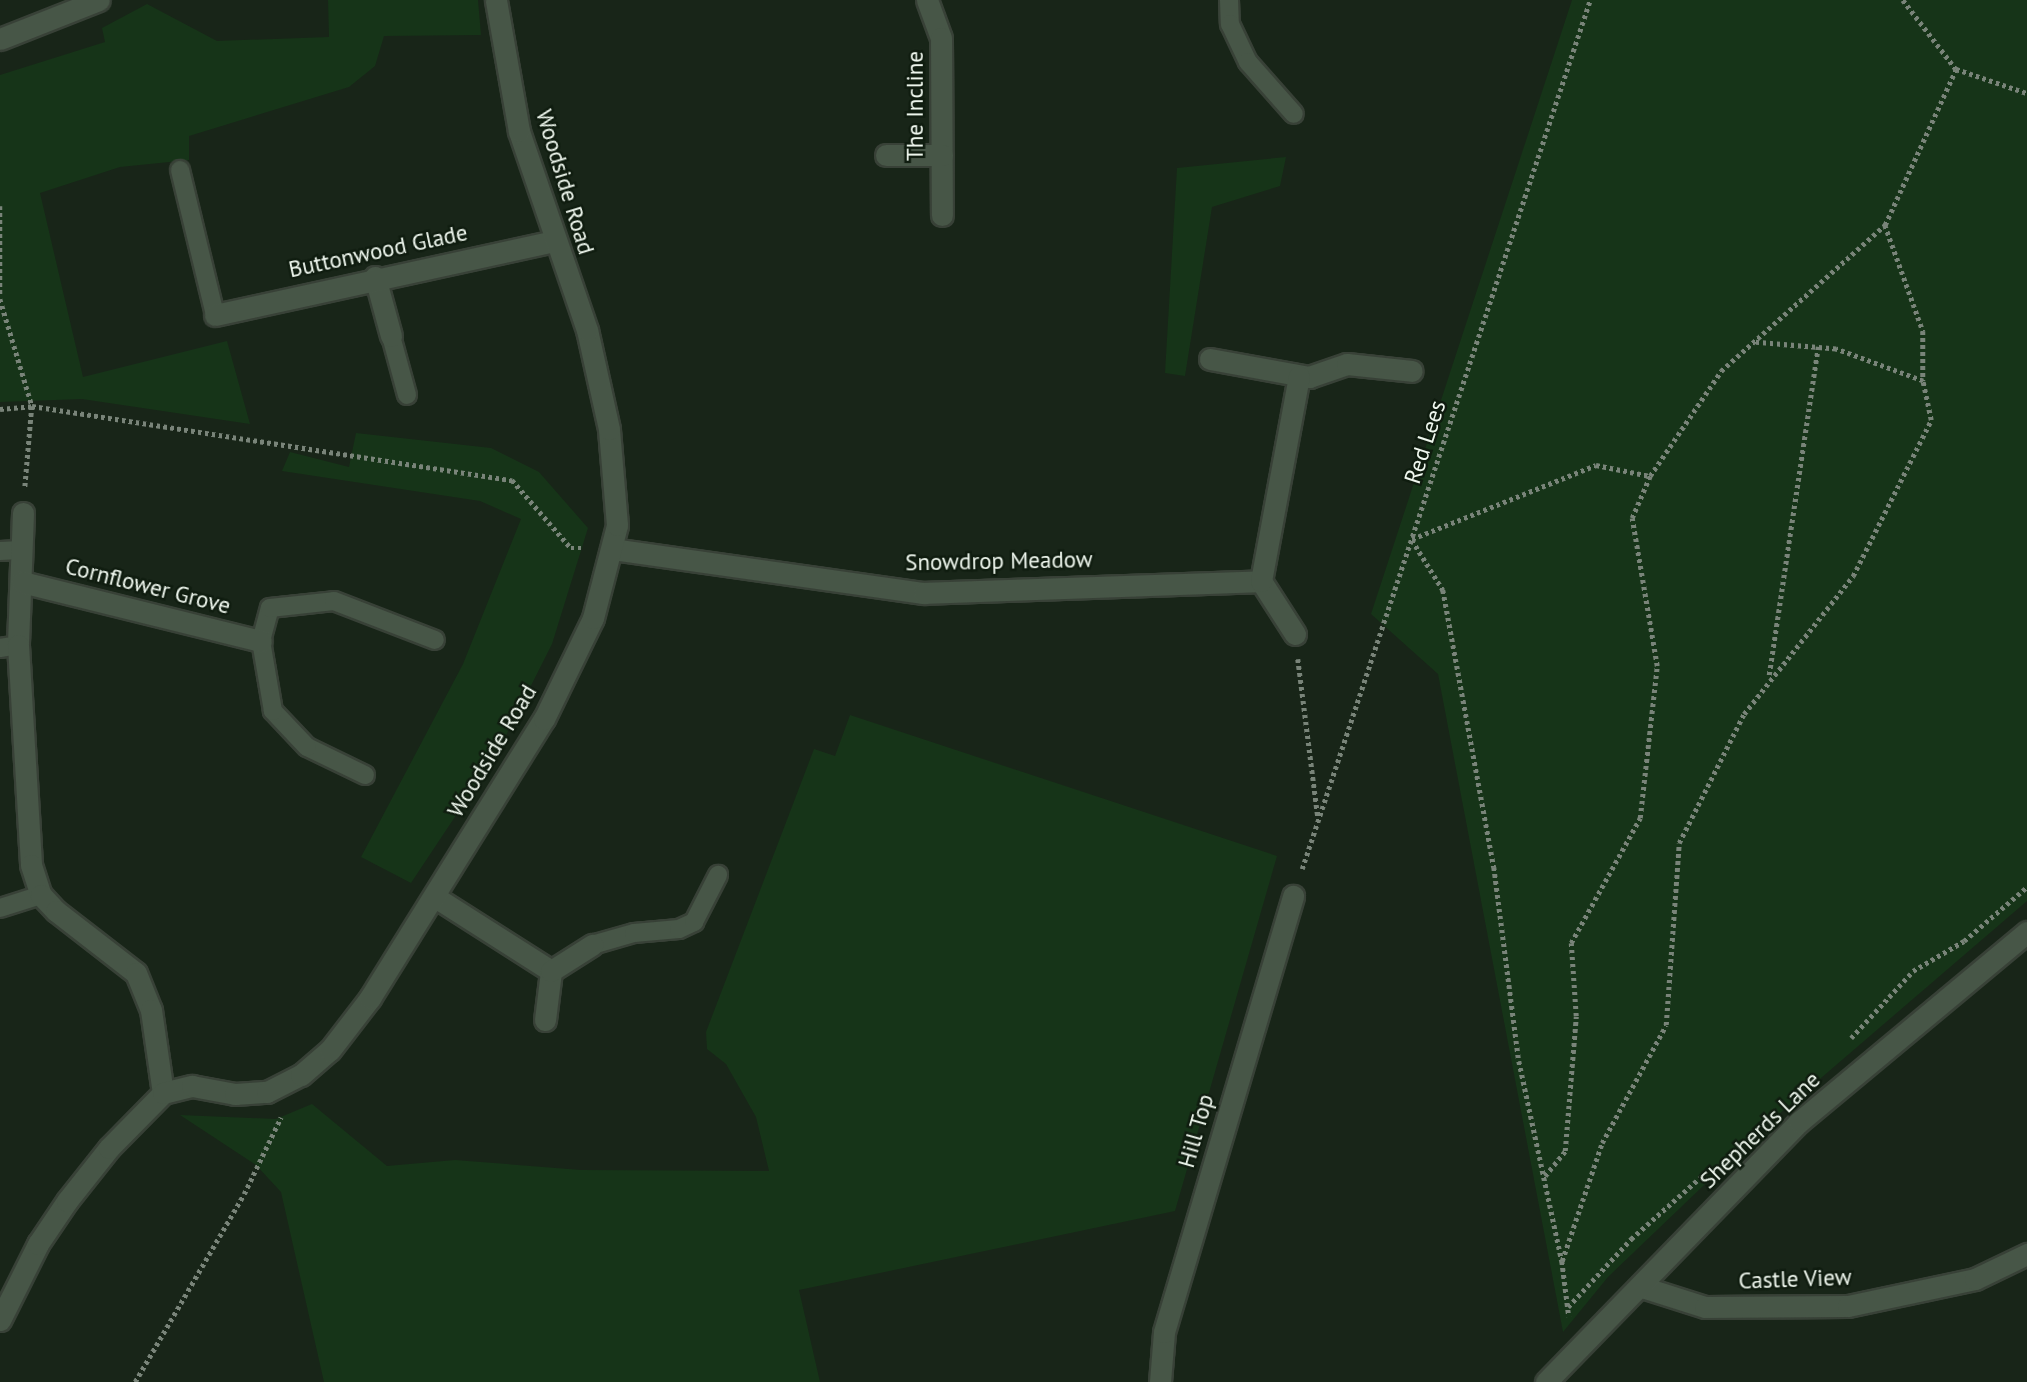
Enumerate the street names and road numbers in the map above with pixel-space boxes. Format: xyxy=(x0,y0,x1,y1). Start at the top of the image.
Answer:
street label: The Incline xyxy=(901,51,929,161)
street label: Woodside Road xyxy=(530,106,600,258)
street label: Buttonwood Glade xyxy=(286,219,470,283)
street label: Red Lees xyxy=(1399,397,1451,487)
street label: Snowdrop Meadow xyxy=(905,546,1093,576)
street label: Cornflower Grove xyxy=(63,552,233,620)
street label: Woodside Road xyxy=(442,680,542,822)
street label: Shepherds Lane xyxy=(1694,1066,1826,1194)
street label: Hill Top xyxy=(1172,1091,1220,1171)
street label: Castle View xyxy=(1738,1263,1852,1295)

